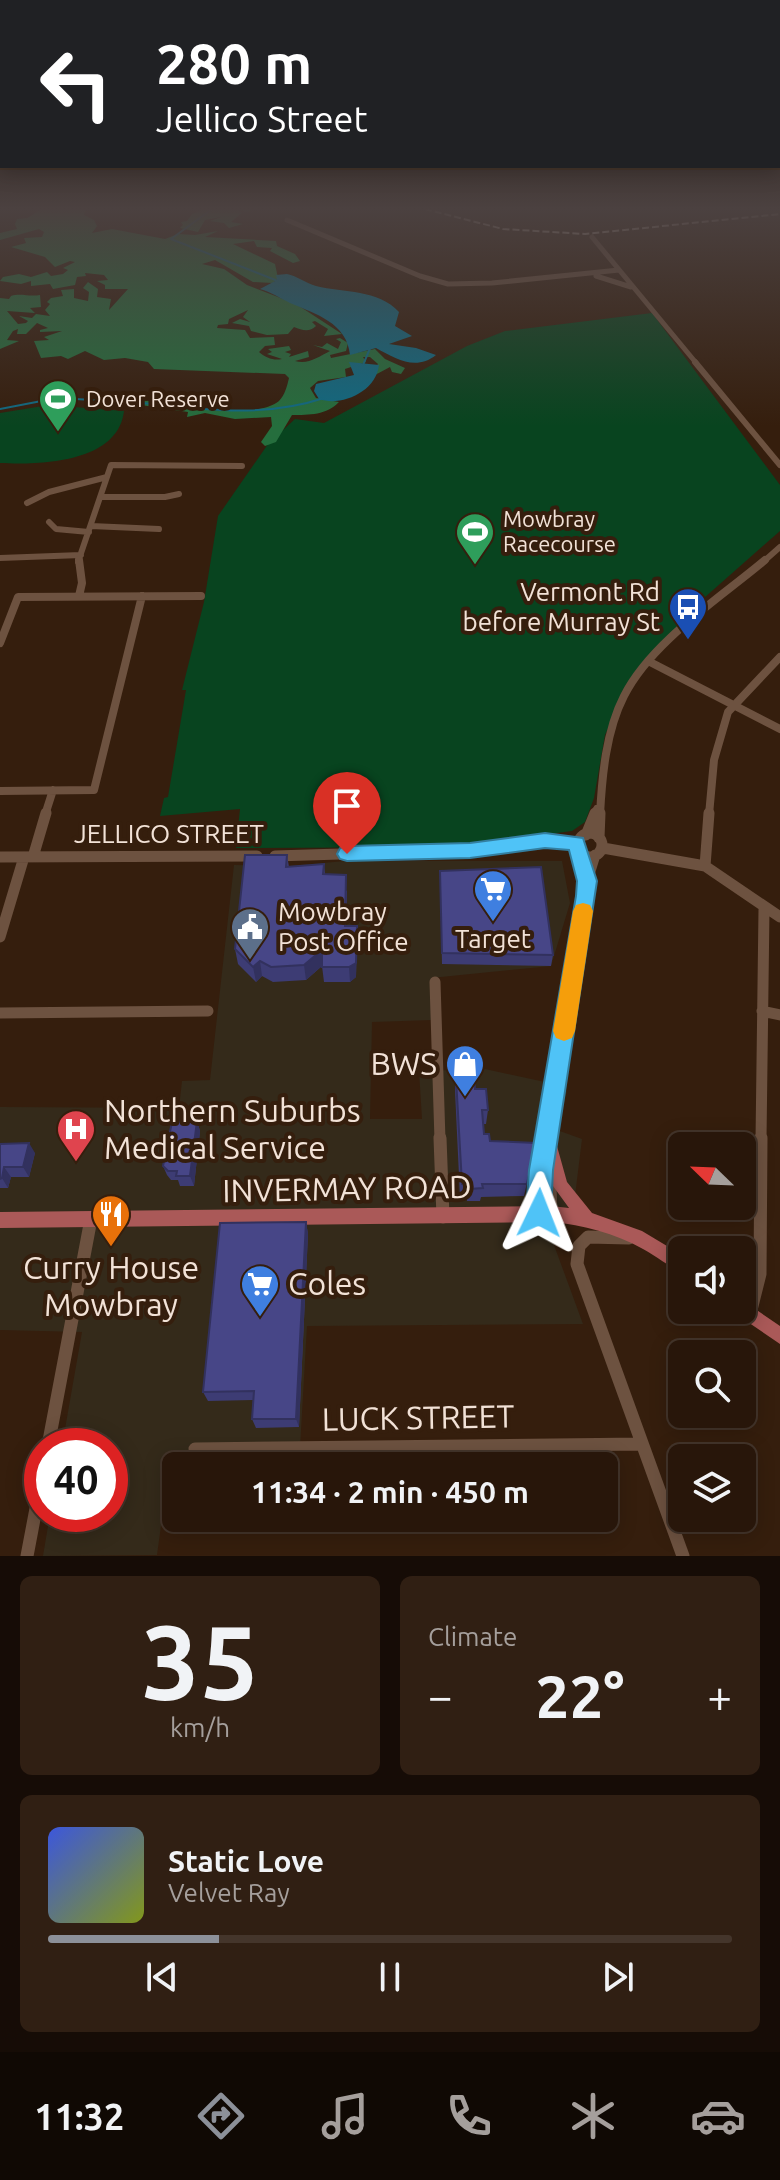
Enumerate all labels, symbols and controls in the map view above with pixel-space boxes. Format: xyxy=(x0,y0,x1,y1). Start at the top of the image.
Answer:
icon: left xyxy=(24,32,128,136)
text: 280 m xyxy=(156,32,312,95)
text: Jellico Street xyxy=(156,98,368,139)
sports icon: Dover Reserve xyxy=(37,378,79,433)
place label: Dover Reserve xyxy=(86,386,230,411)
place label: Mowbray Racecourse xyxy=(503,506,616,556)
sports icon: Mowbray Racecourse xyxy=(454,511,496,566)
place label: Vermont Rd before Murray St xyxy=(462,577,660,636)
bus stop icon: Vermont Rd before Murray St xyxy=(667,586,709,641)
pin xyxy=(313,772,381,854)
icon: arrive xyxy=(325,784,369,828)
street label: JELLICO STREET xyxy=(74,819,264,848)
supermarket icon: Target xyxy=(472,868,514,923)
place label: Mowbray Post Office xyxy=(278,897,409,956)
public building icon: Mowbray Post Office xyxy=(229,906,271,961)
place label: Target xyxy=(455,924,531,953)
shop icon: BWS xyxy=(444,1043,486,1098)
place label: BWS xyxy=(370,1045,437,1081)
place label: Northern Suburbs Medical Service xyxy=(104,1092,361,1165)
hospital icon: Northern Suburbs Medical Service xyxy=(55,1108,97,1163)
north arrow xyxy=(668,1132,756,1220)
map controls xyxy=(668,1132,756,1532)
street label: INVERMAY ROAD xyxy=(222,1168,472,1208)
position arrow xyxy=(497,1171,581,1255)
restaurant icon: Curry House Mowbray xyxy=(90,1193,132,1248)
button: sound xyxy=(668,1236,756,1324)
place label: Curry House Mowbray xyxy=(23,1249,199,1322)
supermarket icon: Coles xyxy=(239,1263,281,1318)
place label: Coles xyxy=(288,1265,366,1301)
button: search xyxy=(668,1340,756,1428)
street label: LUCK STREET xyxy=(321,1397,515,1437)
speed limit sign: 40 xyxy=(24,1428,128,1532)
button: layers xyxy=(668,1444,756,1532)
text: 11:34 · 2 min · 450 m xyxy=(251,1475,529,1509)
text: 35 xyxy=(141,1602,259,1719)
text: Climate xyxy=(428,1622,517,1651)
text: 22° xyxy=(536,1662,624,1729)
text: − xyxy=(428,1671,453,1720)
text: + xyxy=(707,1671,732,1720)
text: km/h xyxy=(170,1713,230,1742)
text: Static Love xyxy=(168,1844,324,1878)
text: Velvet Ray xyxy=(168,1878,290,1907)
icon: previous xyxy=(140,1955,184,1999)
icon: pause xyxy=(368,1955,412,1999)
icon: next xyxy=(596,1955,640,1999)
icon: directions xyxy=(193,2088,249,2144)
icon: music xyxy=(317,2088,373,2144)
icon: phone xyxy=(441,2088,497,2144)
icon: climate xyxy=(565,2088,621,2144)
icon: car xyxy=(690,2088,746,2144)
text: 11:32 xyxy=(34,2096,124,2137)

